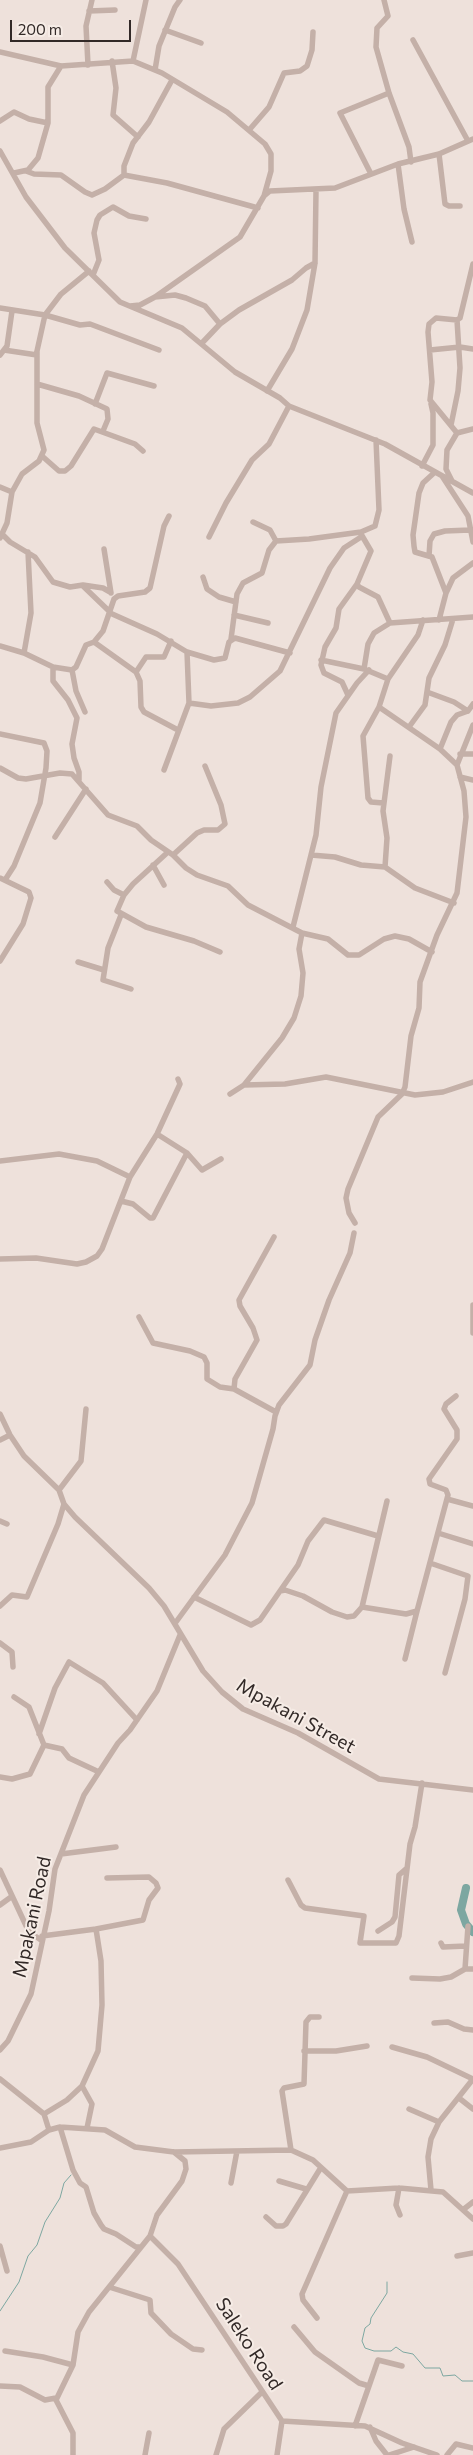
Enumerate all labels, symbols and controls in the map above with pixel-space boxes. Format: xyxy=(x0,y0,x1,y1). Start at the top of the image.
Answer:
scale bar xyxy=(12,10,134,42)
text: 200 m xyxy=(18,20,62,38)
street label: Mpakani Street xyxy=(232,1674,360,1758)
street label: Mpakani Road xyxy=(8,1854,56,1980)
street label: Saleko Road xyxy=(211,2294,287,2394)

